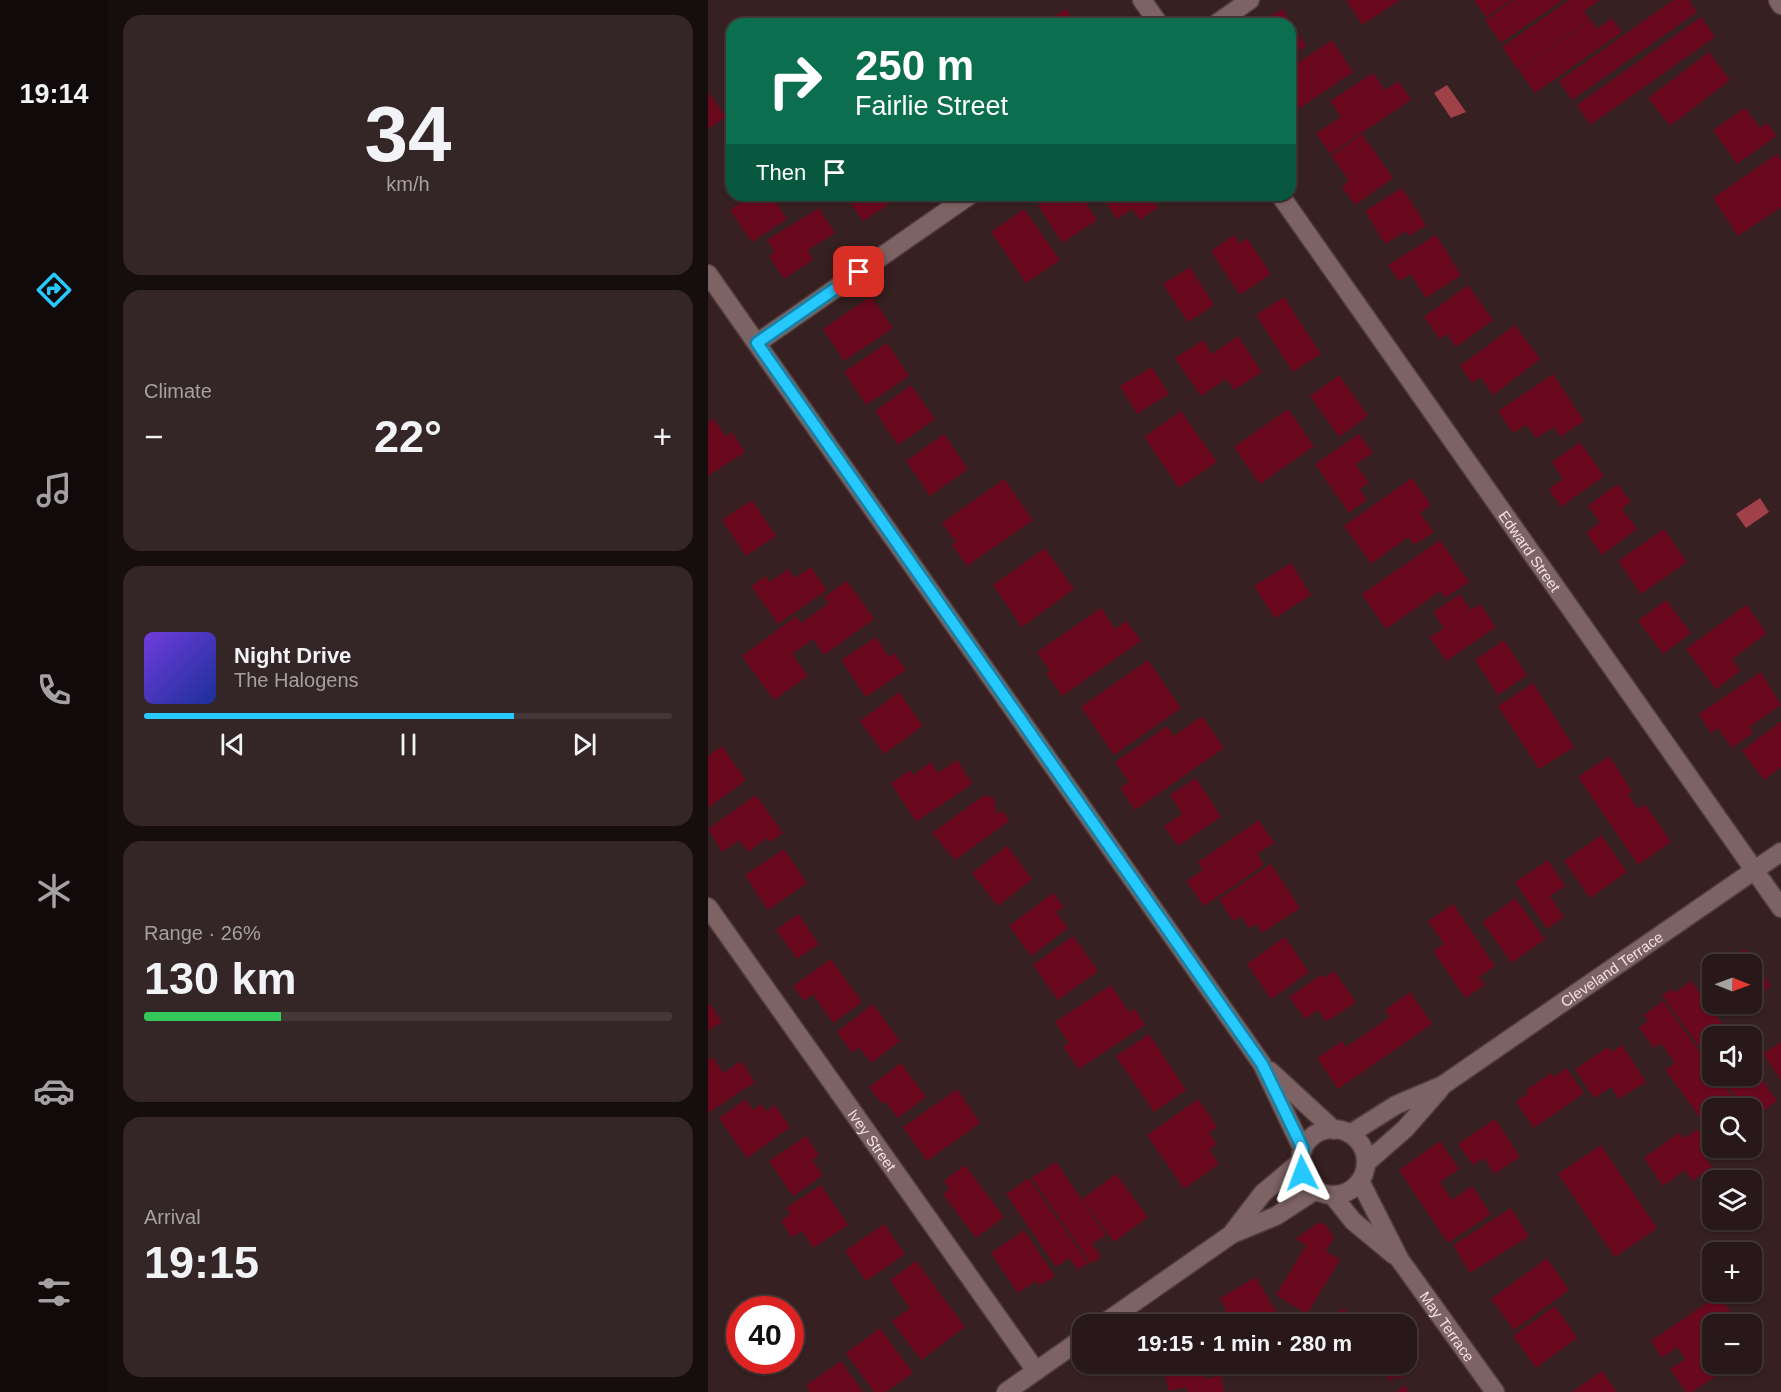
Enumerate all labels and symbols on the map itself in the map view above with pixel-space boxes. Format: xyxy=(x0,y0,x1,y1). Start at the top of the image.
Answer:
pin xyxy=(833,246,884,297)
street label: Edward Street xyxy=(1496,507,1565,595)
street label: Cleveland Terrace xyxy=(1557,928,1666,1010)
north arrow xyxy=(1702,954,1762,1014)
street label: Ivey Street xyxy=(845,1106,901,1175)
position arrow xyxy=(1270,1141,1334,1205)
street label: May Terrace xyxy=(1417,1288,1479,1364)
speed limit sign: 40 xyxy=(726,1296,804,1374)

